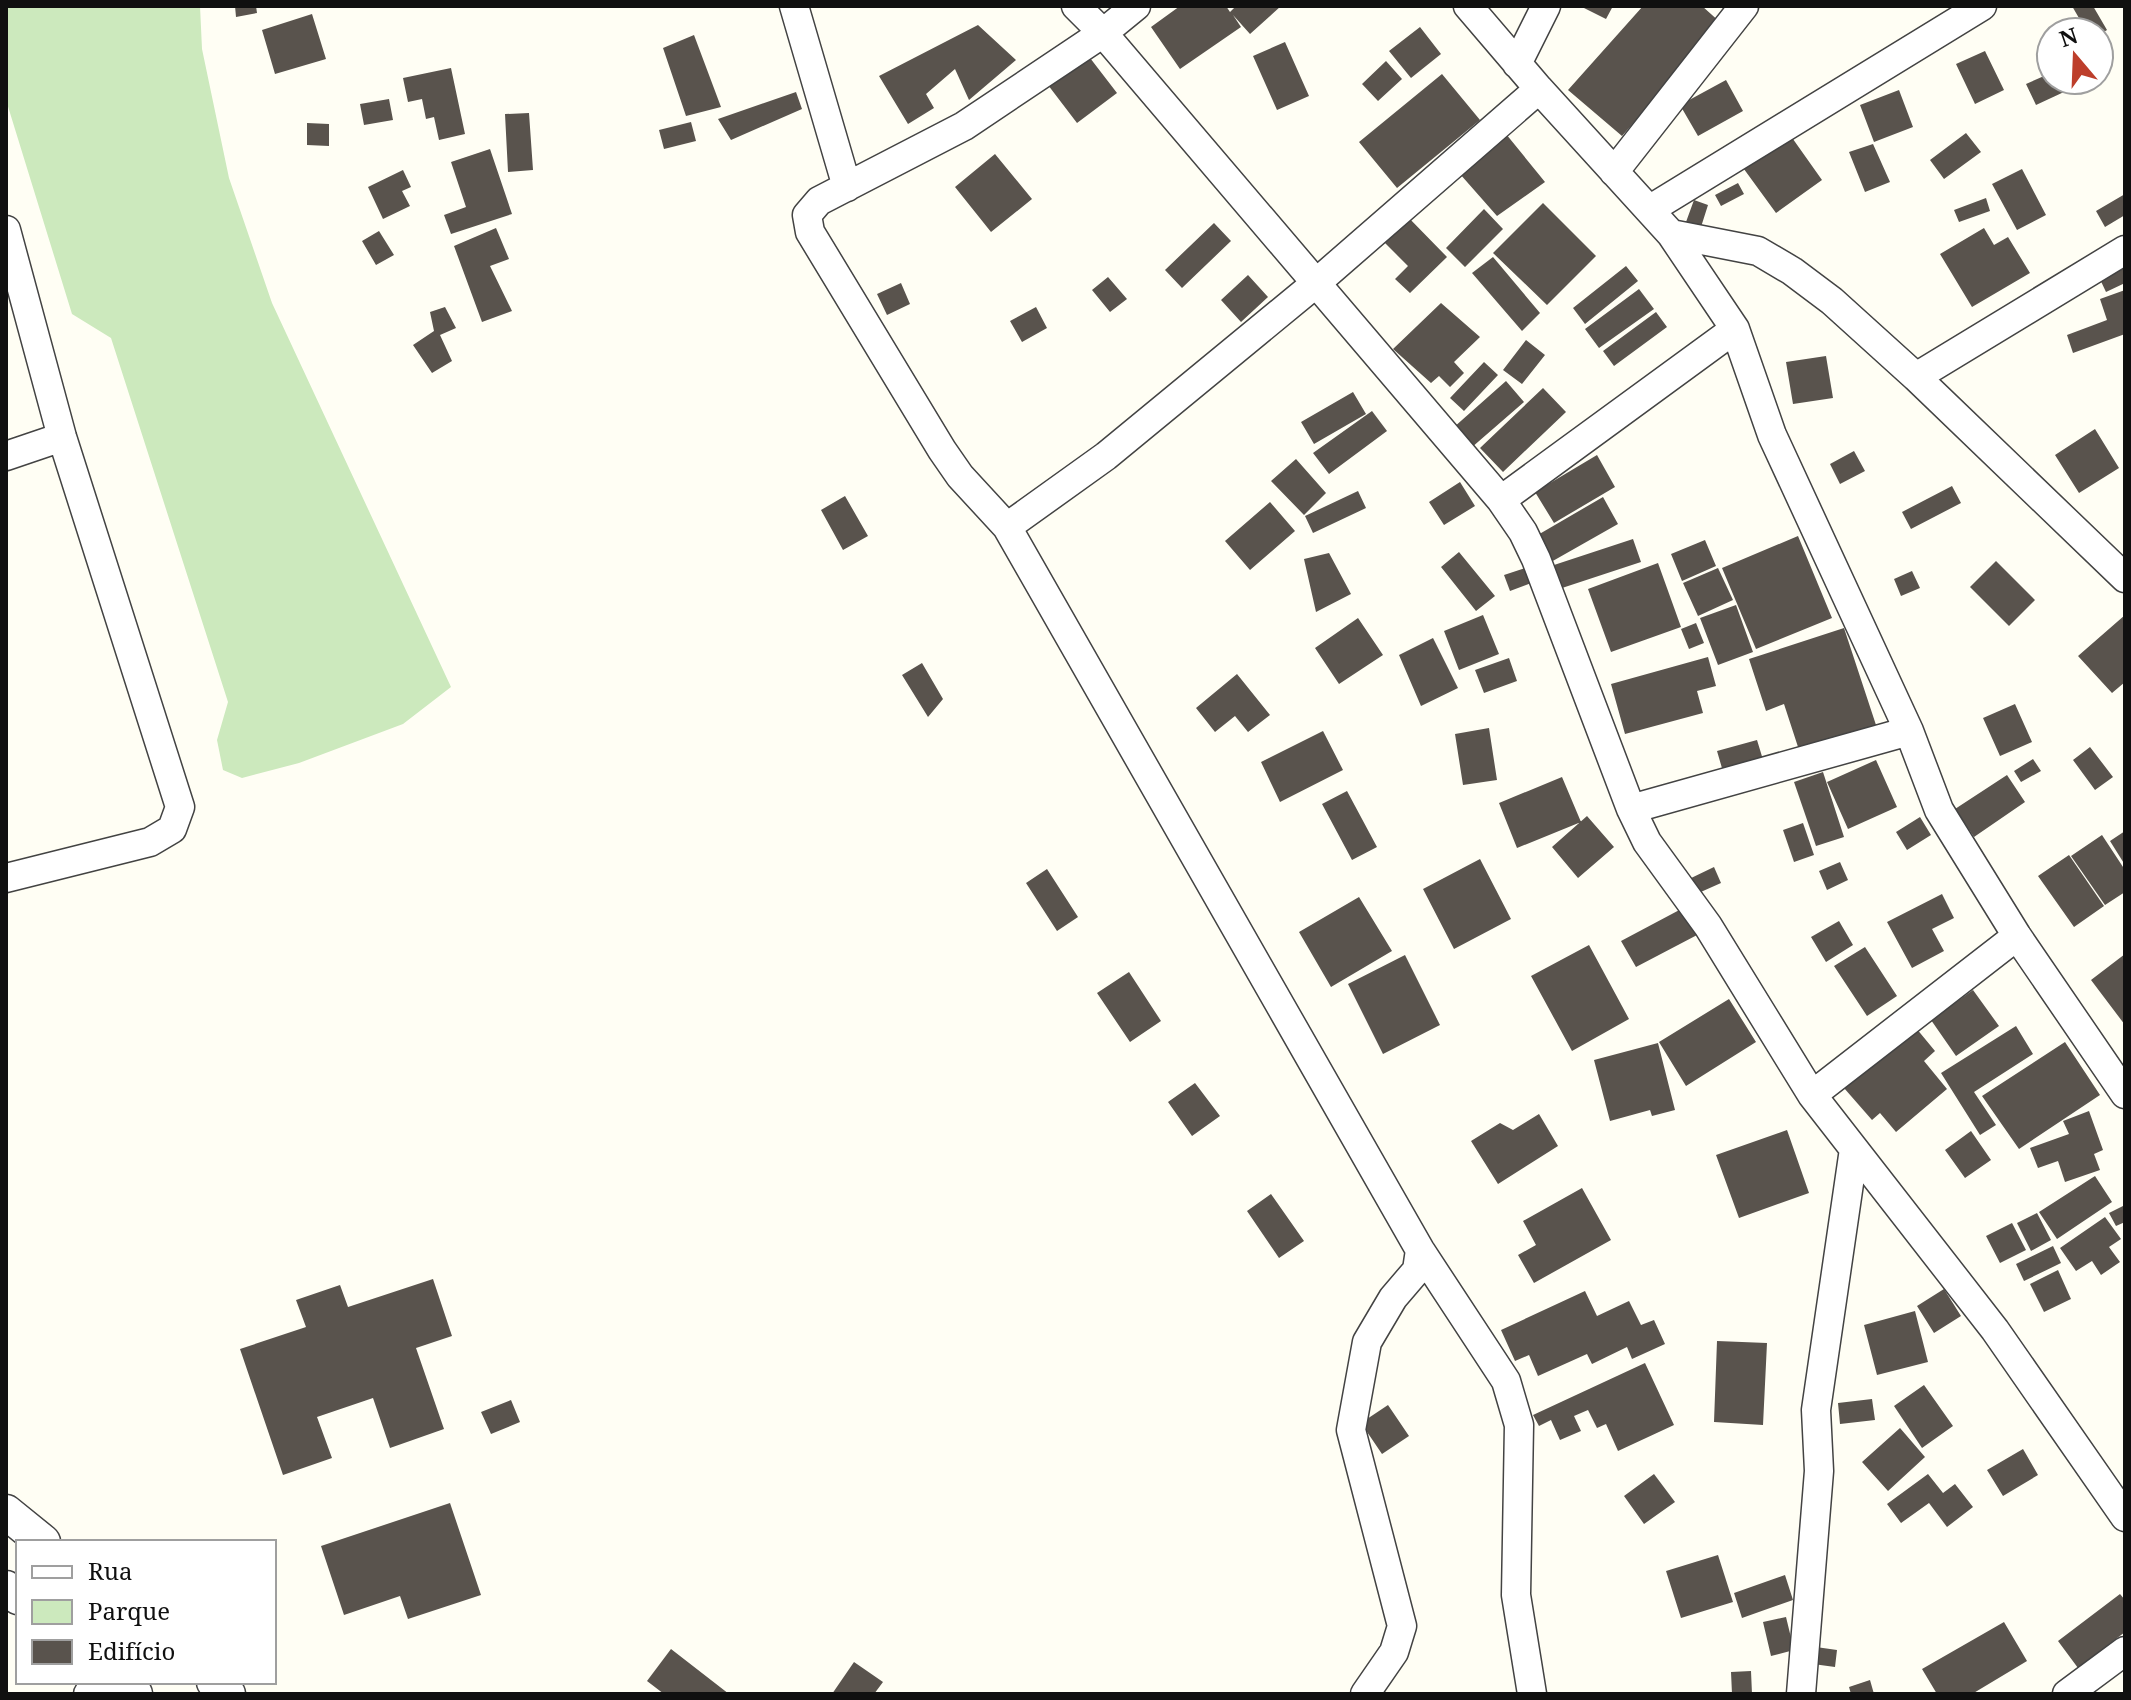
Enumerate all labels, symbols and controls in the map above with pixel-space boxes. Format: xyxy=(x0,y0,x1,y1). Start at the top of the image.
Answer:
north arrow xyxy=(2035,16,2115,96)
text: N xyxy=(2055,19,2081,53)
legend xyxy=(16,1540,276,1684)
text: Rua xyxy=(88,1554,133,1587)
text: Parque xyxy=(88,1594,170,1627)
text: Edifício xyxy=(88,1634,175,1667)

